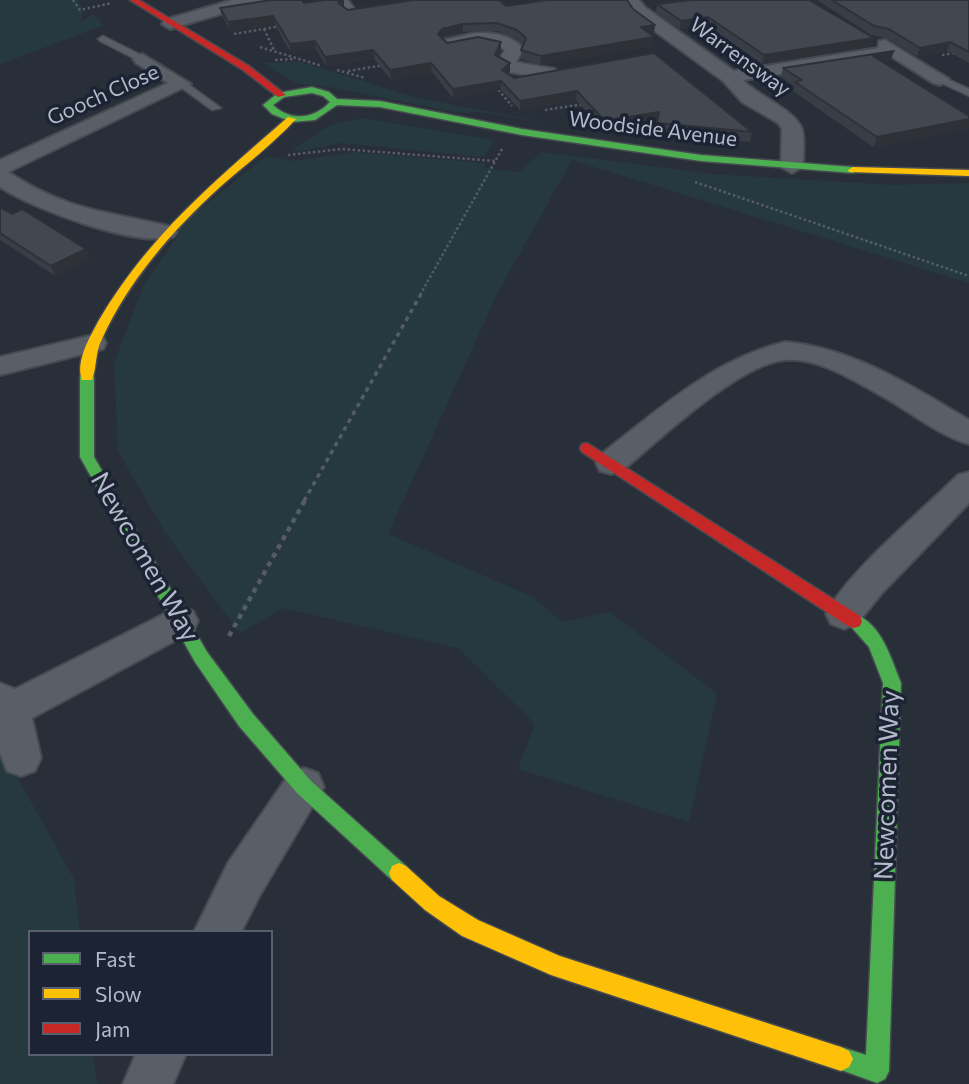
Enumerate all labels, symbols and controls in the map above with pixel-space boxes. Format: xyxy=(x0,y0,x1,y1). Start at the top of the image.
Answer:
street label: Warrensway xyxy=(685,12,795,102)
street label: Gooch Close xyxy=(43,59,163,131)
street label: Woodside Avenue xyxy=(567,106,739,152)
street label: Newcomen Way xyxy=(84,467,206,647)
street label: Newcomen Way xyxy=(868,690,906,880)
legend xyxy=(28,930,273,1056)
text: Fast xyxy=(95,946,136,971)
text: Slow xyxy=(95,981,142,1006)
text: Jam xyxy=(95,1016,130,1041)

